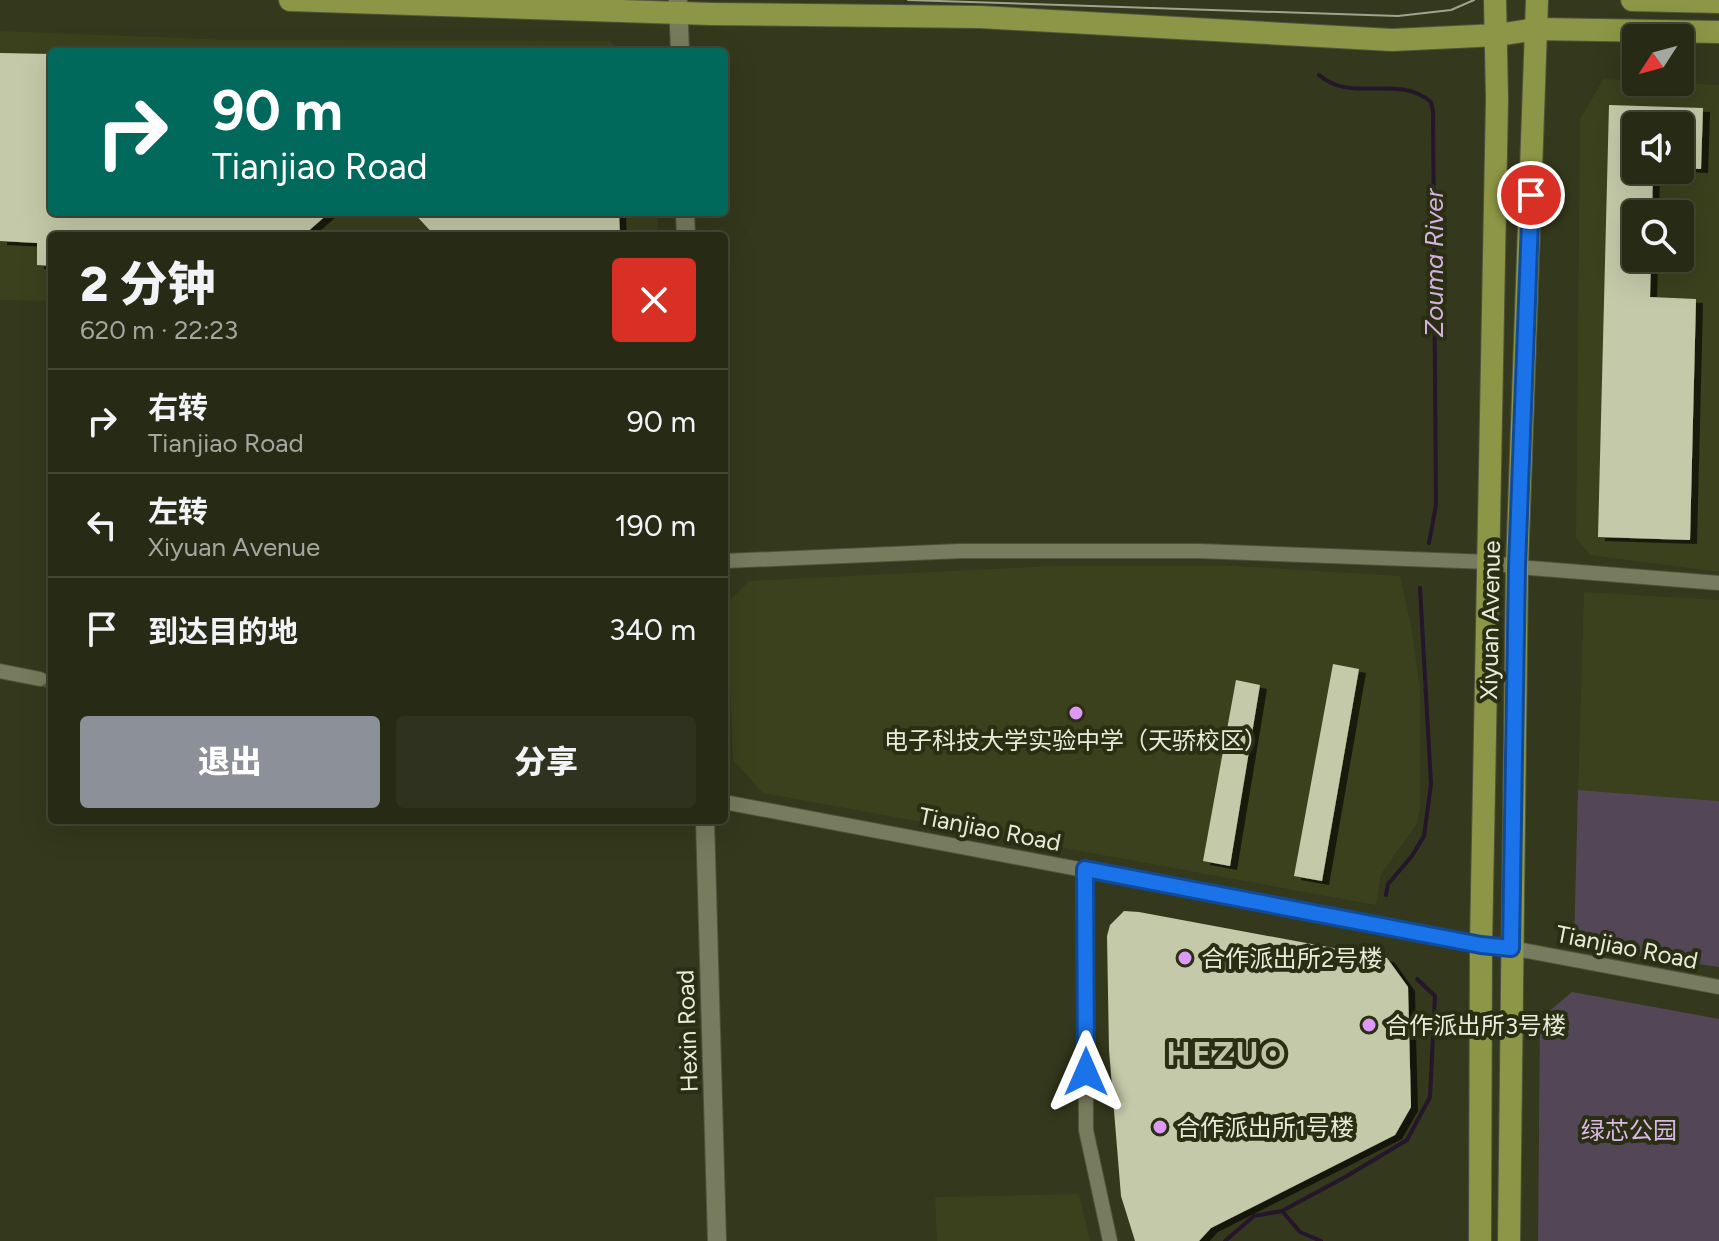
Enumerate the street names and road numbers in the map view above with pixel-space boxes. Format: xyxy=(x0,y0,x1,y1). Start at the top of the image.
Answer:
street label: Xiyuan Avenue xyxy=(1474,540,1506,700)
street label: Tianjiao Road xyxy=(917,801,1063,857)
street label: Tianjiao Road xyxy=(1554,919,1700,975)
street label: Hexin Road xyxy=(670,969,704,1093)

